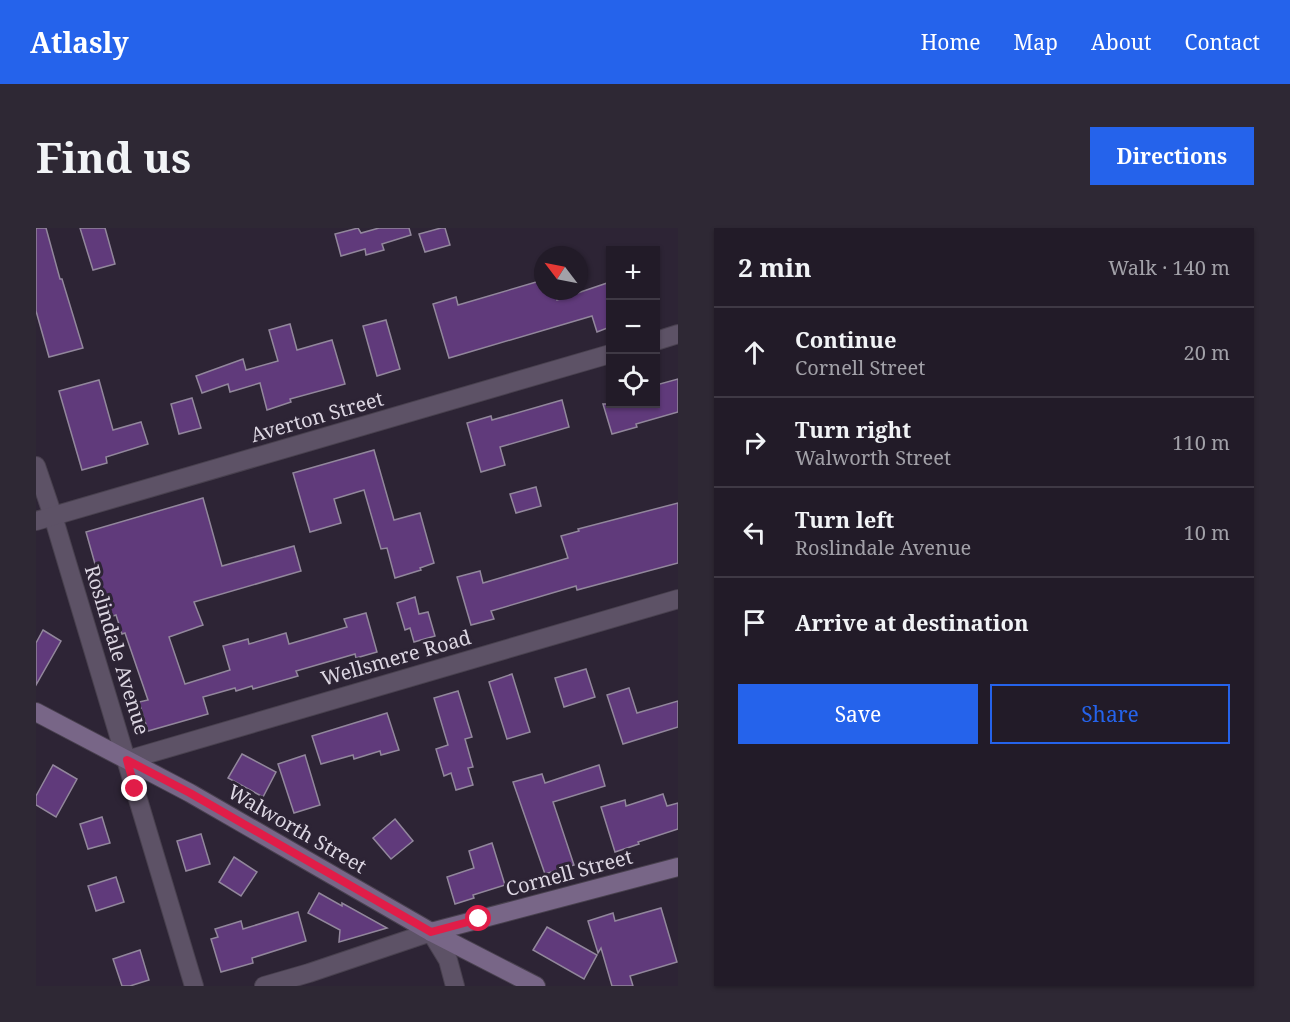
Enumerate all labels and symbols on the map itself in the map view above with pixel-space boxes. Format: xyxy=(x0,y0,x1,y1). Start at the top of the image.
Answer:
north arrow xyxy=(534,246,588,300)
street label: Averton Street xyxy=(247,385,386,448)
street label: Roslindale Avenue xyxy=(79,562,156,738)
street label: Wellsmere Road xyxy=(318,623,474,692)
route end xyxy=(121,775,147,801)
street label: Walworth Street xyxy=(223,778,372,879)
street label: Cornell Street xyxy=(502,843,635,902)
route start xyxy=(465,905,491,931)

